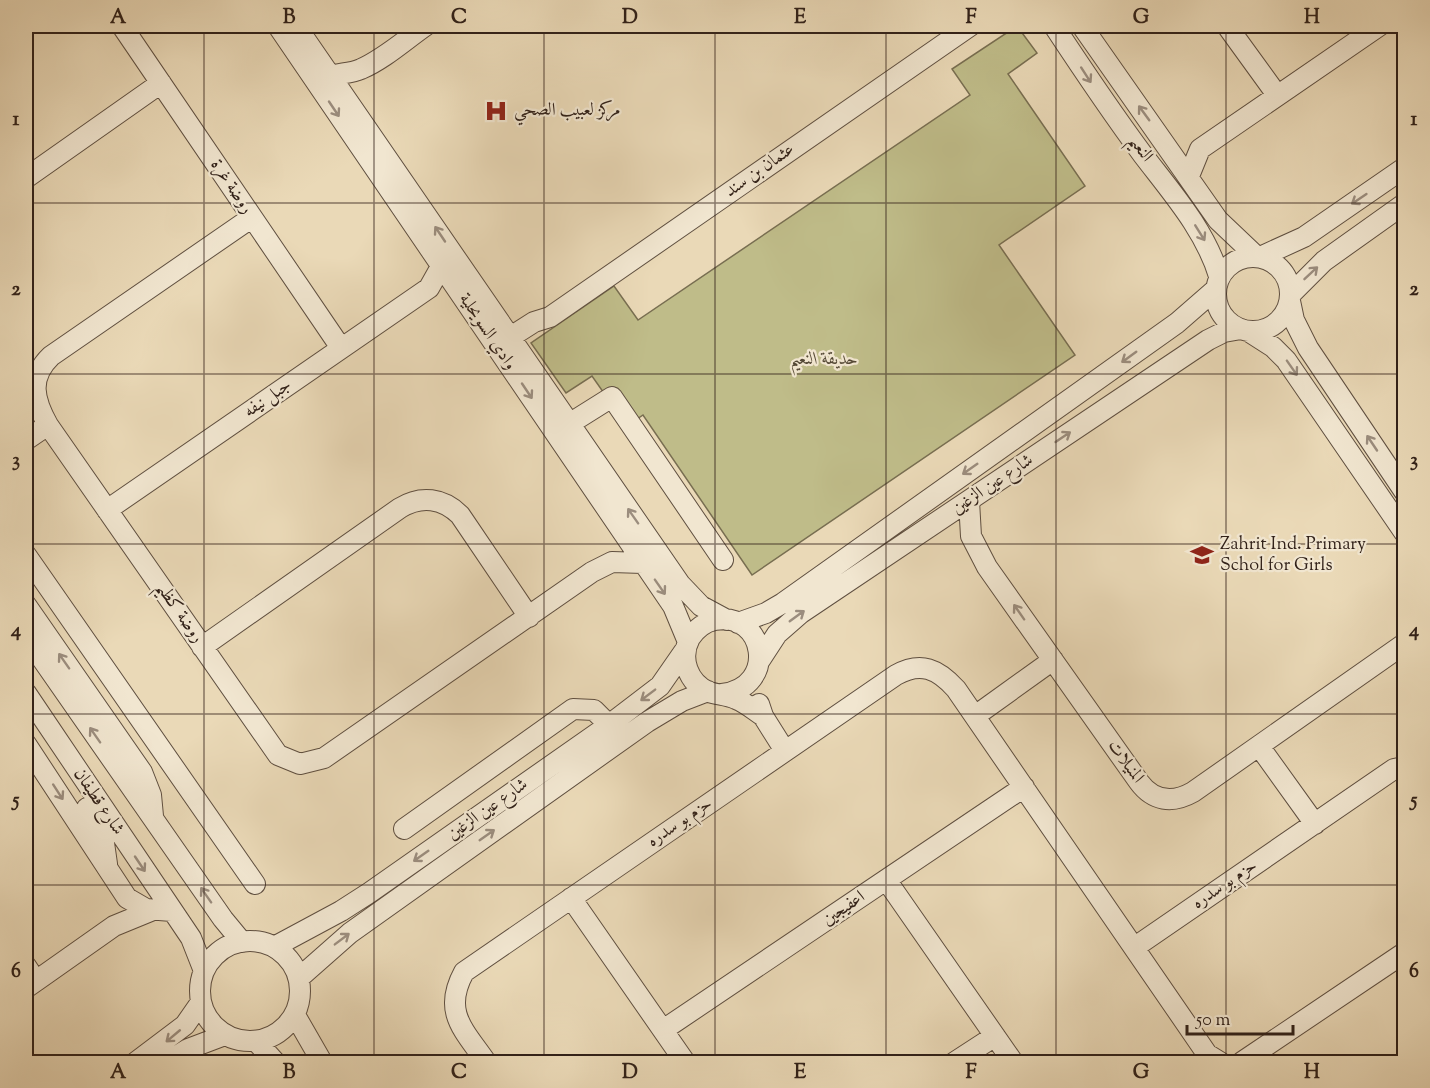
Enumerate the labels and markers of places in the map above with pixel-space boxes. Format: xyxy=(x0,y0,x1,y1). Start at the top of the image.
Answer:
hospital icon: مركز لعبيب الصحي xyxy=(483,98,509,124)
place label: مركز لعبيب الصحي xyxy=(514,98,621,126)
place label: Zahrit Ind. Primary Schol for Girls xyxy=(1220,532,1366,579)
school or university icon: Zahrit Ind. Primary Schol for Girls xyxy=(1189,542,1215,568)

